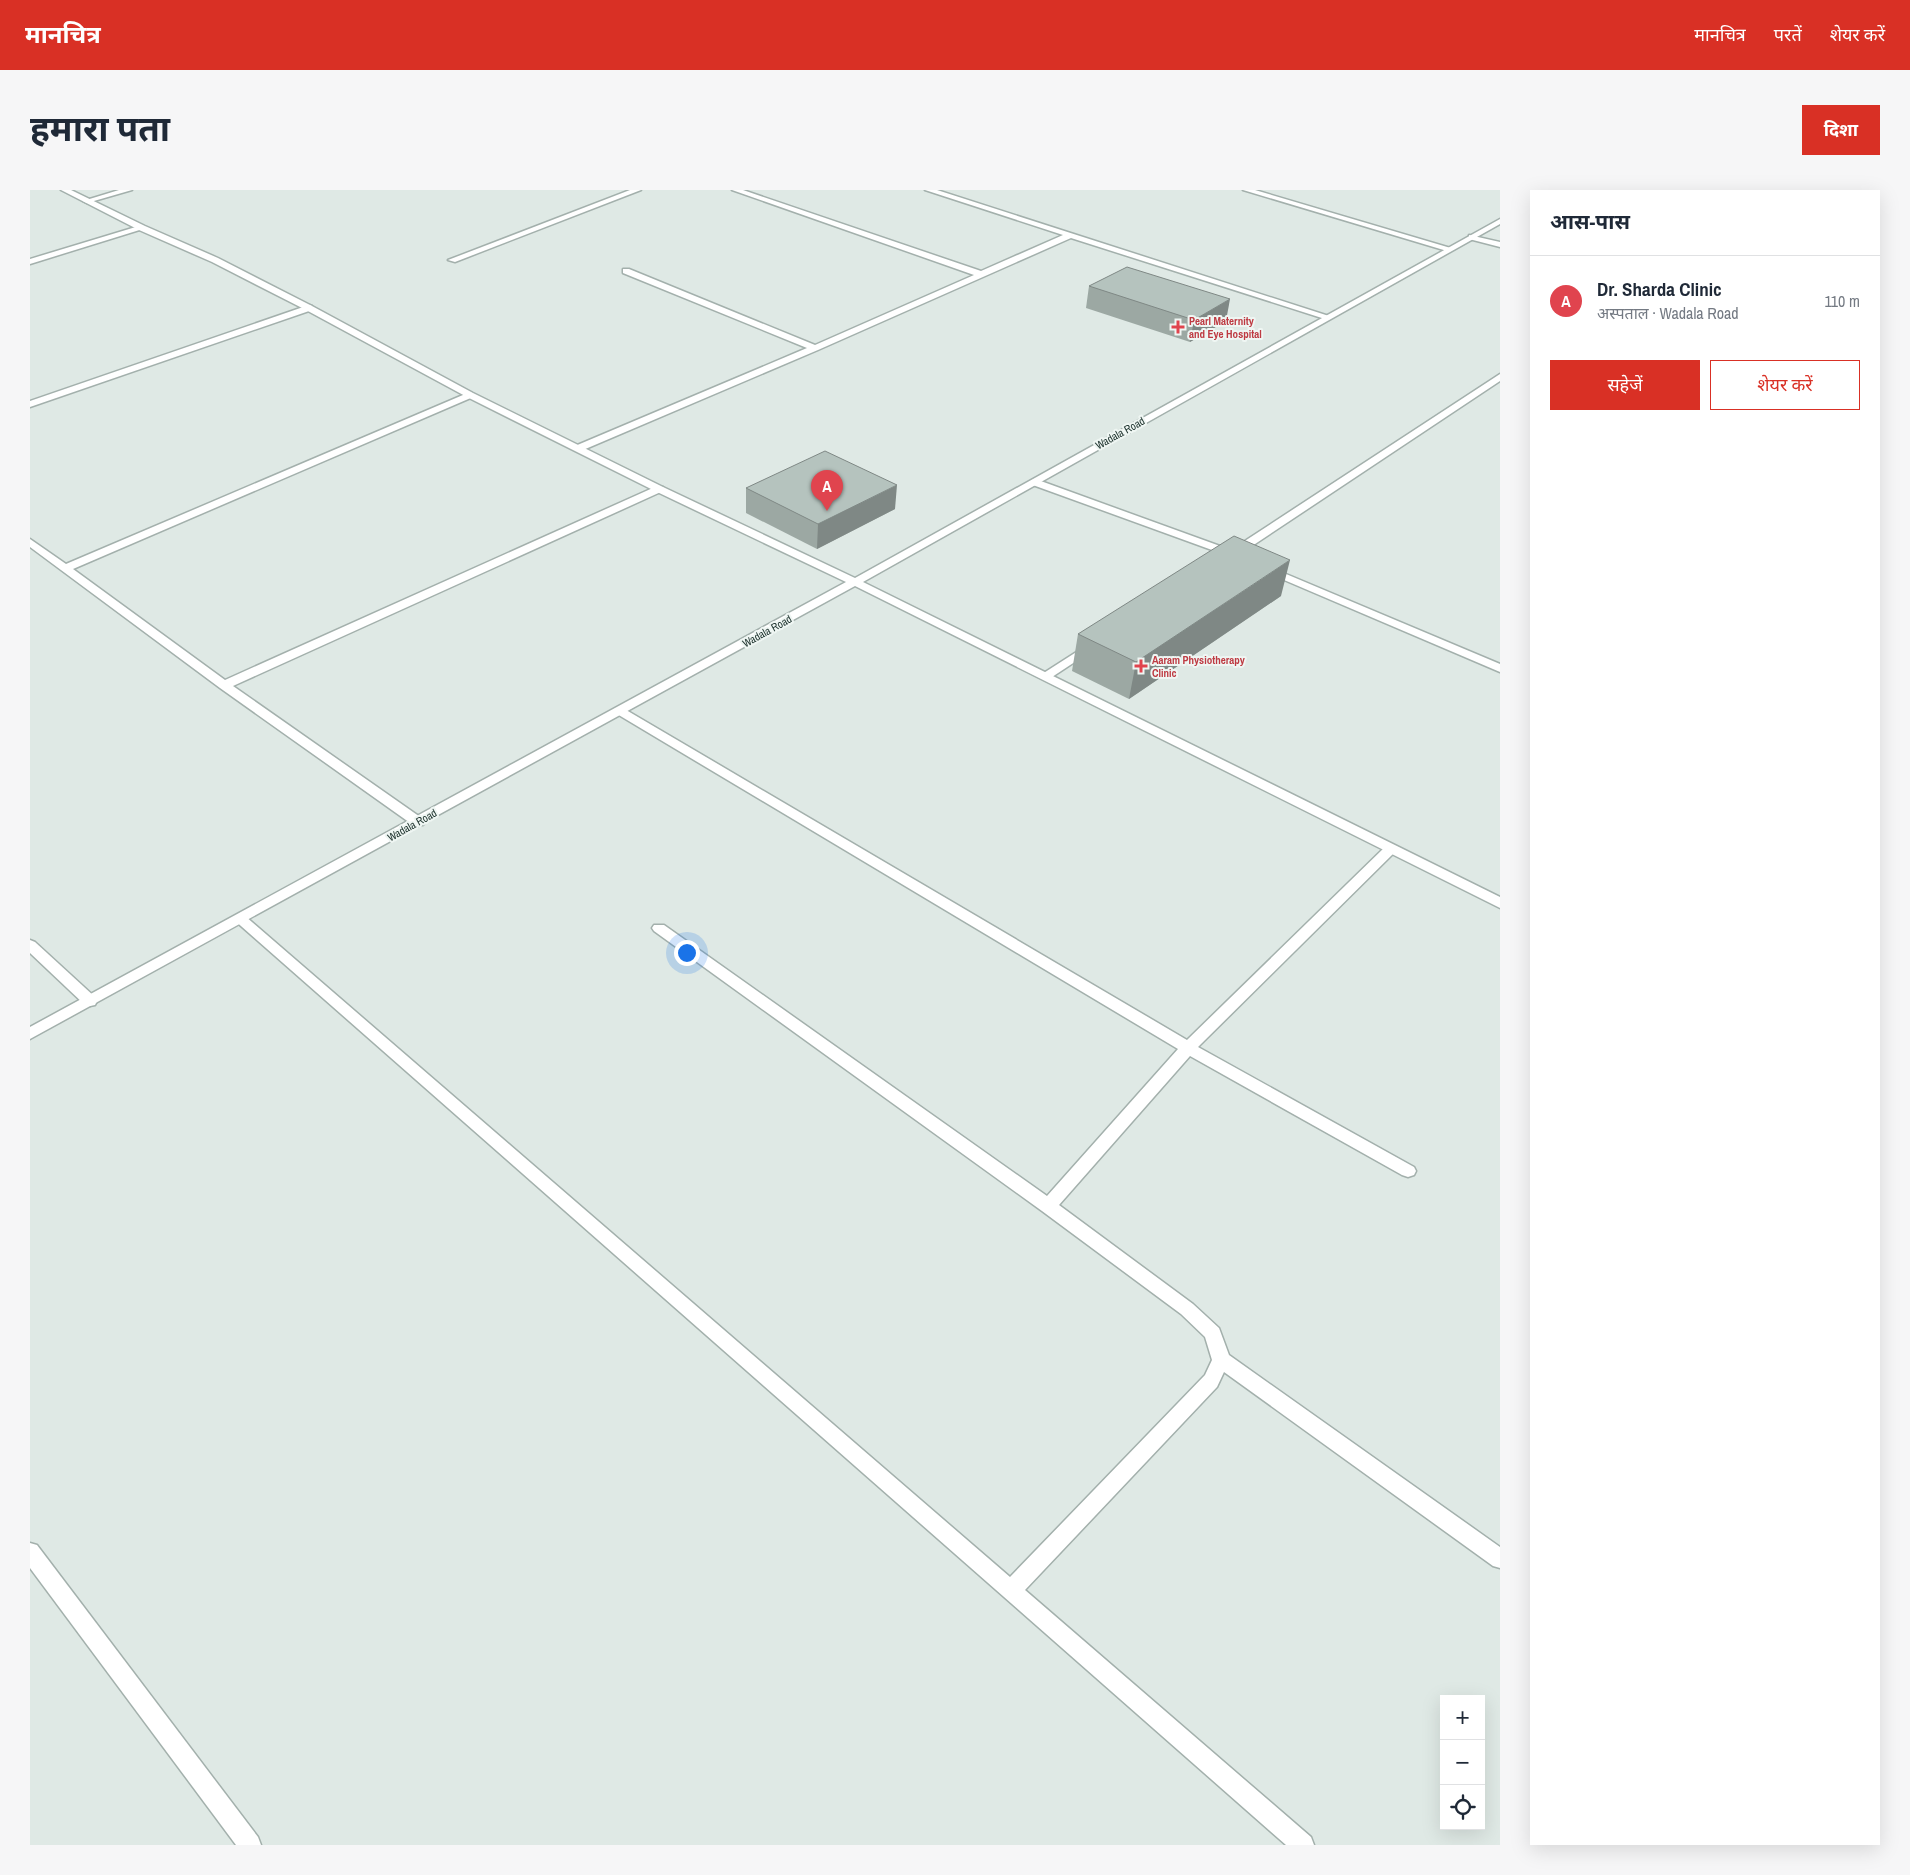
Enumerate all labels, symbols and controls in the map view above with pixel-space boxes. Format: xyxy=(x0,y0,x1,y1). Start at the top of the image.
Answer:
text: मानचित्र xyxy=(25,18,101,50)
text: मानचित्र xyxy=(1694,22,1746,47)
text: परतें xyxy=(1774,22,1802,47)
text: शेयर करें xyxy=(1830,22,1885,47)
text: हमारा पता xyxy=(30,105,170,152)
button: दिशा xyxy=(1802,105,1880,155)
text: आस-पास xyxy=(1550,207,1630,236)
text: Dr. Sharda Clinic xyxy=(1597,276,1722,302)
text: A xyxy=(1561,290,1571,312)
text: 110 m xyxy=(1824,290,1860,312)
text: अस्पताल · Wadala Road xyxy=(1597,302,1739,324)
place label: Pearl Maternity and Eye Hospital xyxy=(1189,314,1262,341)
marker: Pearl Maternity and Eye Hospital xyxy=(1171,320,1185,334)
button: सहेजें xyxy=(1550,360,1700,410)
button: शेयर करें xyxy=(1710,360,1860,410)
street label: Wadala Road xyxy=(1093,414,1147,452)
pin: A xyxy=(811,470,843,511)
street label: Wadala Road xyxy=(740,612,794,650)
place label: Aaram Physiotherapy Clinic xyxy=(1152,653,1245,680)
marker: Aaram Physiotherapy Clinic xyxy=(1134,659,1148,673)
street label: Wadala Road xyxy=(385,806,439,844)
your location xyxy=(674,940,700,966)
map controls xyxy=(1440,1695,1485,1830)
button: + xyxy=(1440,1695,1485,1740)
button: − xyxy=(1440,1740,1485,1785)
button: locate xyxy=(1440,1785,1485,1830)

